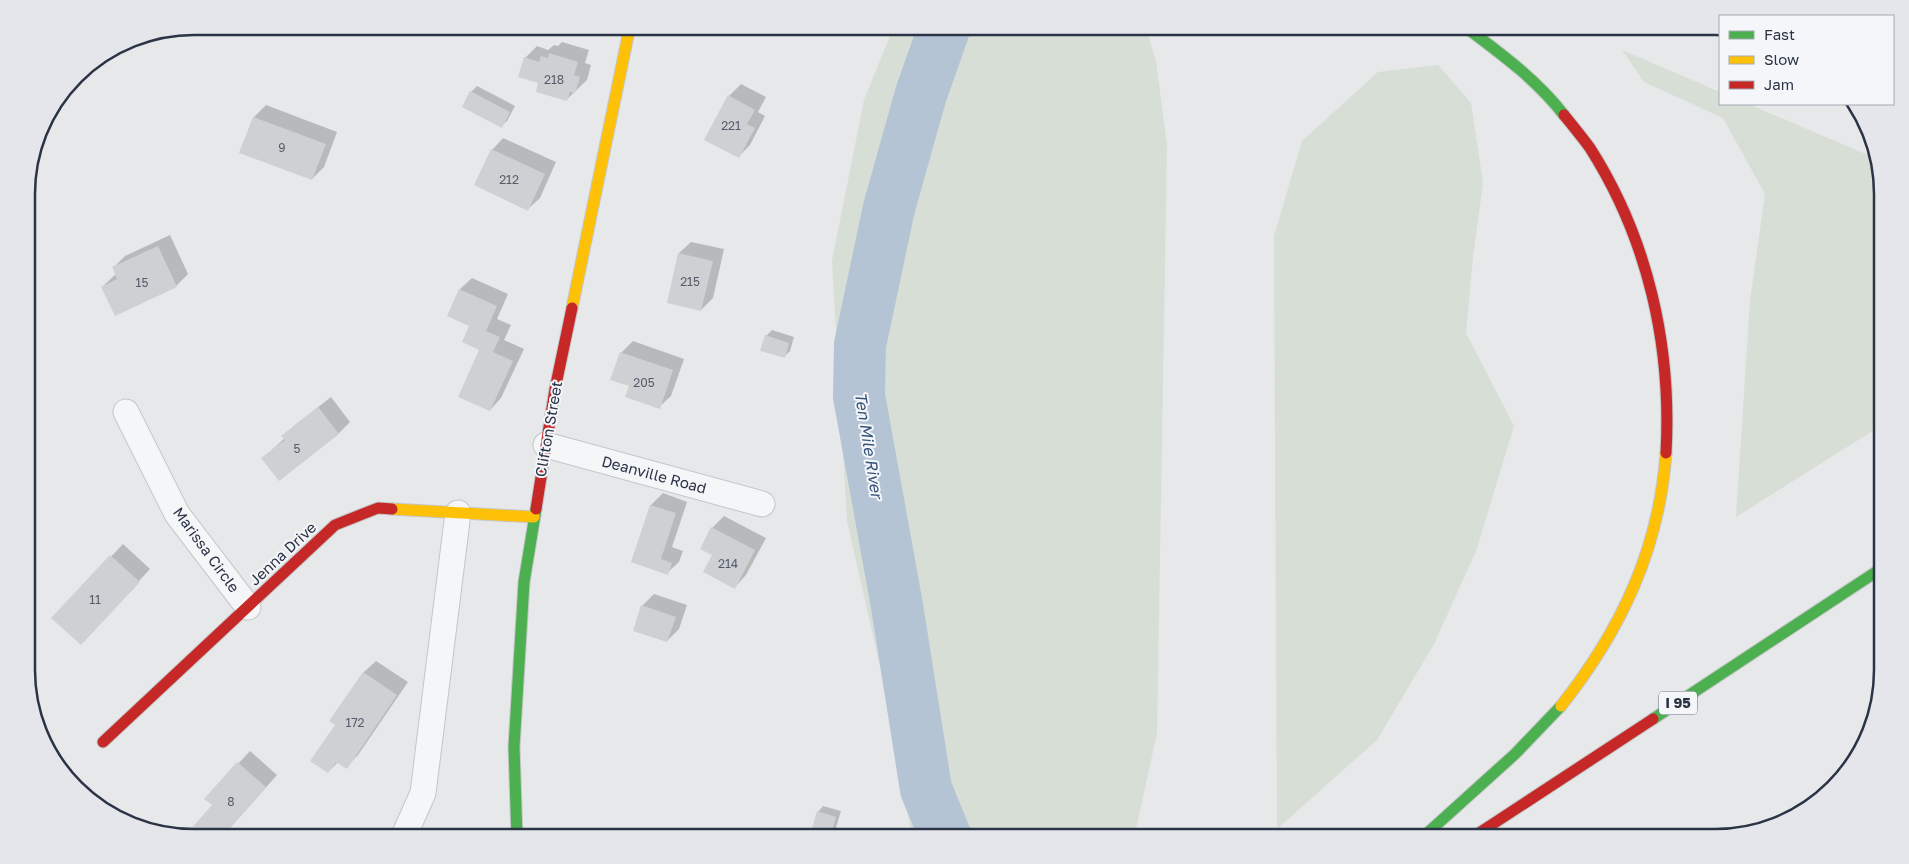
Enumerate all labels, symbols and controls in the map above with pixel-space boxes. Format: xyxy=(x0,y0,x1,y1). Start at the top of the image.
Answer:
legend xyxy=(1719,15,1894,105)
text: Fast xyxy=(1764,25,1795,43)
text: Slow xyxy=(1764,50,1799,68)
house number: 218 xyxy=(544,72,564,87)
text: Jam xyxy=(1764,75,1794,93)
house number: 221 xyxy=(721,118,741,133)
house number: 9 xyxy=(278,140,286,155)
house number: 212 xyxy=(499,172,519,187)
house number: 215 xyxy=(680,274,700,289)
house number: 15 xyxy=(136,275,148,290)
house number: 205 xyxy=(633,375,655,390)
street label: Clifton Street xyxy=(531,379,565,478)
water label: Ten Mile River xyxy=(851,390,888,502)
house number: 5 xyxy=(294,441,301,456)
street label: Deanville Road xyxy=(600,451,709,497)
street label: Marissa Circle xyxy=(170,503,244,596)
street label: Jenna Drive xyxy=(245,518,320,589)
house number: 214 xyxy=(718,556,738,571)
house number: 11 xyxy=(89,592,101,607)
road number: I 95 xyxy=(1659,691,1697,714)
house number: 172 xyxy=(345,715,365,730)
house number: 8 xyxy=(227,794,235,809)

